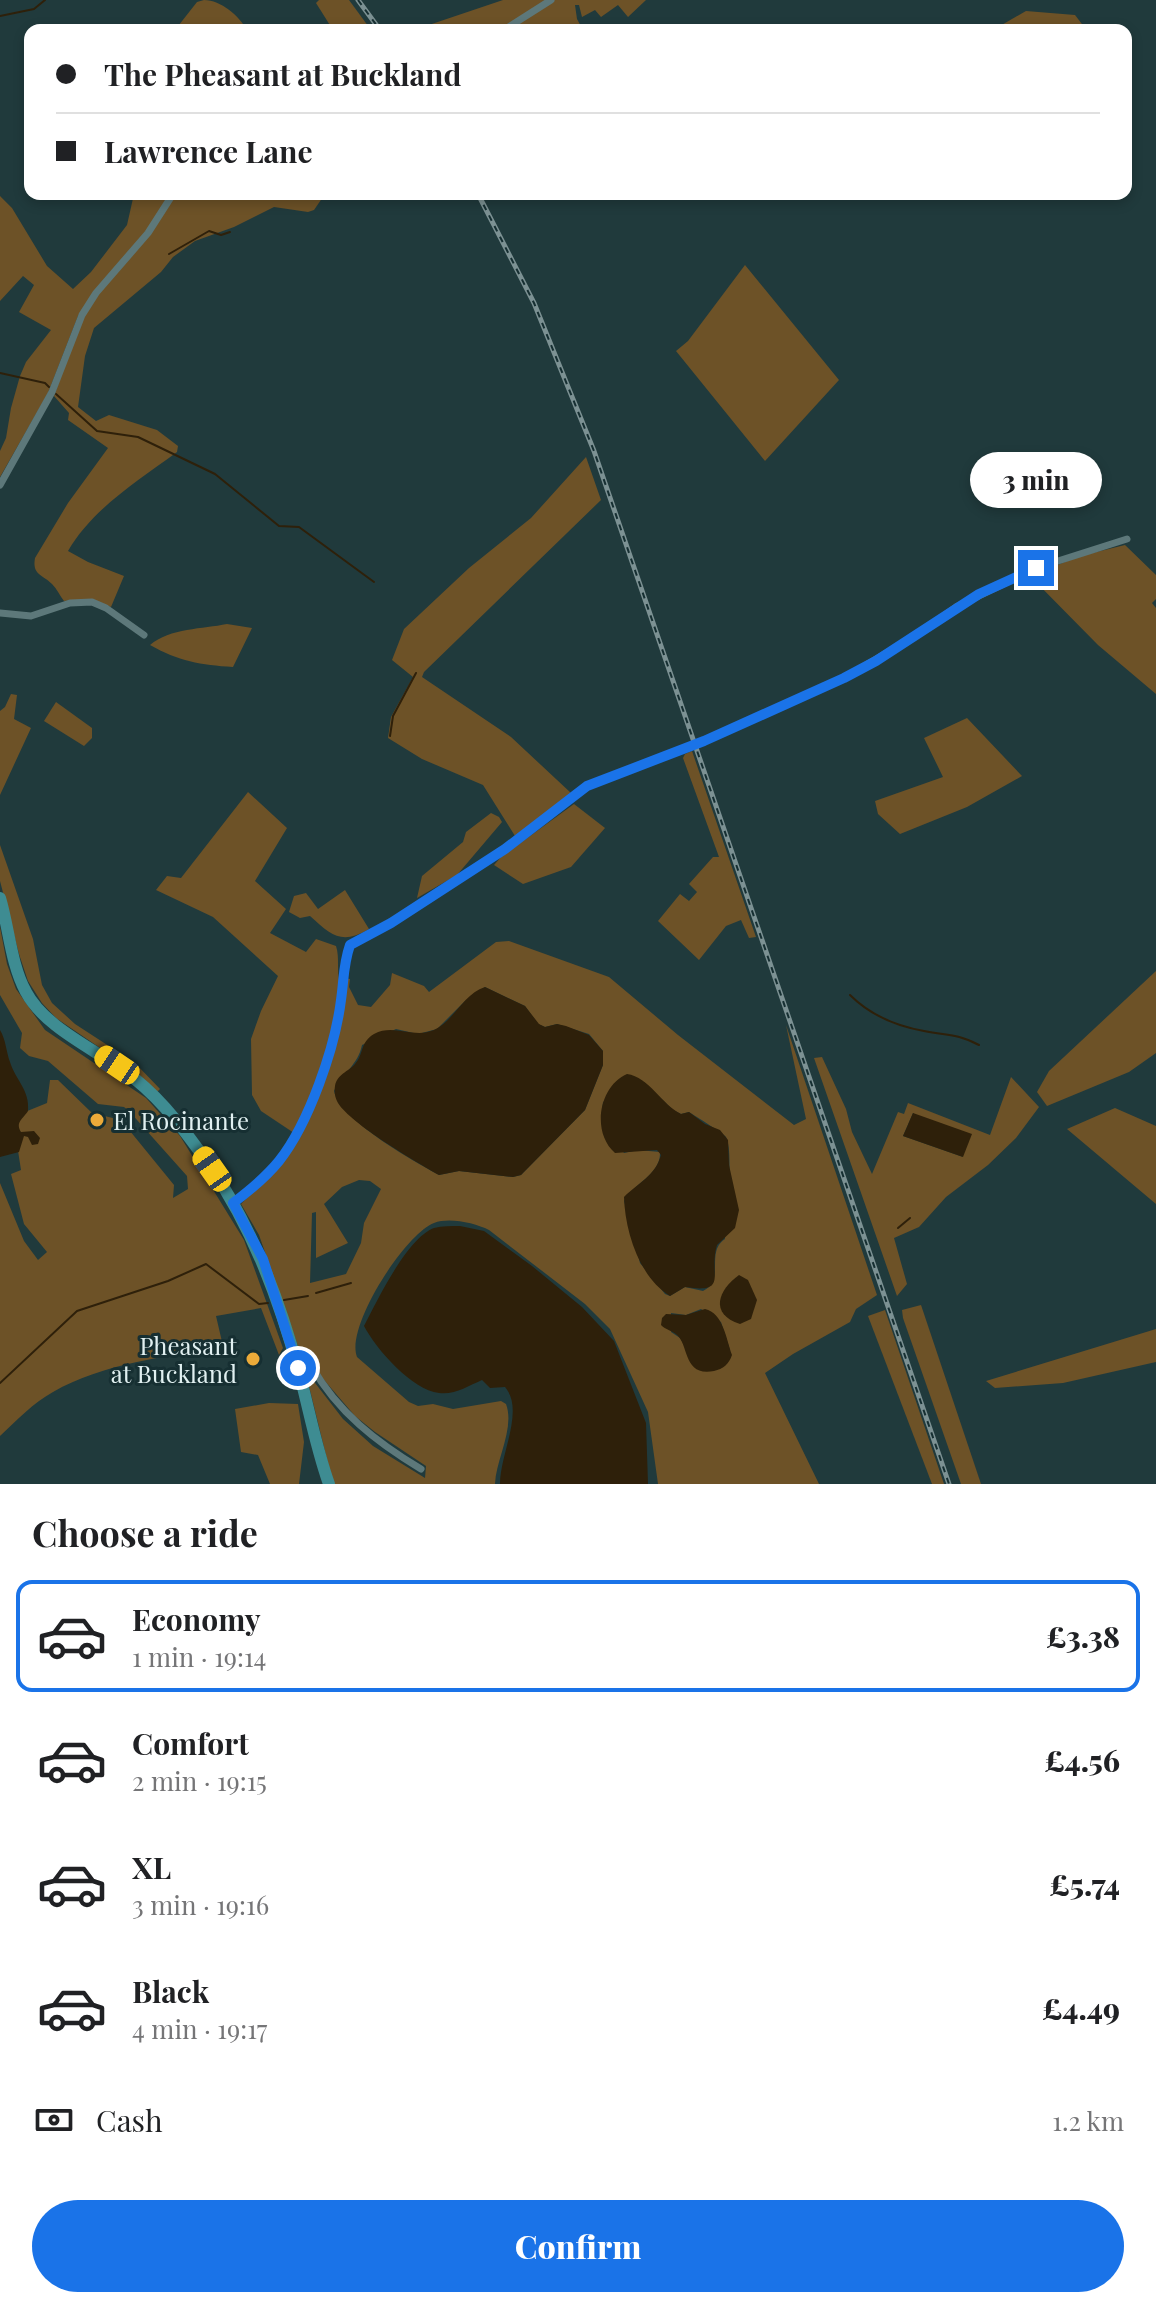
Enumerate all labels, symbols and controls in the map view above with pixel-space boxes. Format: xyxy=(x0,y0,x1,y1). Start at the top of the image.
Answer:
text: The Pheasant at Buckland xyxy=(104,54,461,94)
text: Lawrence Lane xyxy=(104,131,313,171)
callout: 3 min xyxy=(970,452,1102,508)
text: 3 min xyxy=(1003,462,1069,497)
route end xyxy=(1018,550,1054,586)
car xyxy=(90,1042,144,1088)
place label: El Rocinante xyxy=(113,1104,249,1136)
marker: El Rocinante xyxy=(88,1111,106,1129)
car xyxy=(188,1142,236,1196)
place label: Pheasant at Buckland xyxy=(111,1329,237,1389)
marker: Pheasant at Buckland xyxy=(244,1350,262,1368)
route start xyxy=(280,1350,316,1386)
text: Choose a ride xyxy=(32,1508,258,1556)
text: Economy xyxy=(132,1599,261,1639)
icon: car xyxy=(36,1600,108,1672)
text: £3.38 xyxy=(1046,1616,1120,1656)
text: 1 min · 19:14 xyxy=(132,1639,266,1674)
text: Comfort xyxy=(132,1723,249,1763)
icon: car xyxy=(36,1724,108,1796)
text: £4.56 xyxy=(1044,1740,1120,1780)
text: 2 min · 19:15 xyxy=(132,1763,267,1798)
text: XL xyxy=(132,1847,171,1887)
icon: car xyxy=(36,1848,108,1920)
text: £5.74 xyxy=(1049,1864,1120,1904)
text: 3 min · 19:16 xyxy=(132,1887,269,1922)
text: Black xyxy=(132,1971,209,2011)
icon: car xyxy=(36,1972,108,2044)
text: £4.49 xyxy=(1042,1988,1120,2028)
text: 4 min · 19:17 xyxy=(132,2011,267,2046)
icon: cash xyxy=(32,2098,76,2142)
text: Cash xyxy=(96,2100,163,2140)
text: 1.2 km xyxy=(1052,2103,1124,2138)
button: Confirm xyxy=(32,2200,1124,2292)

